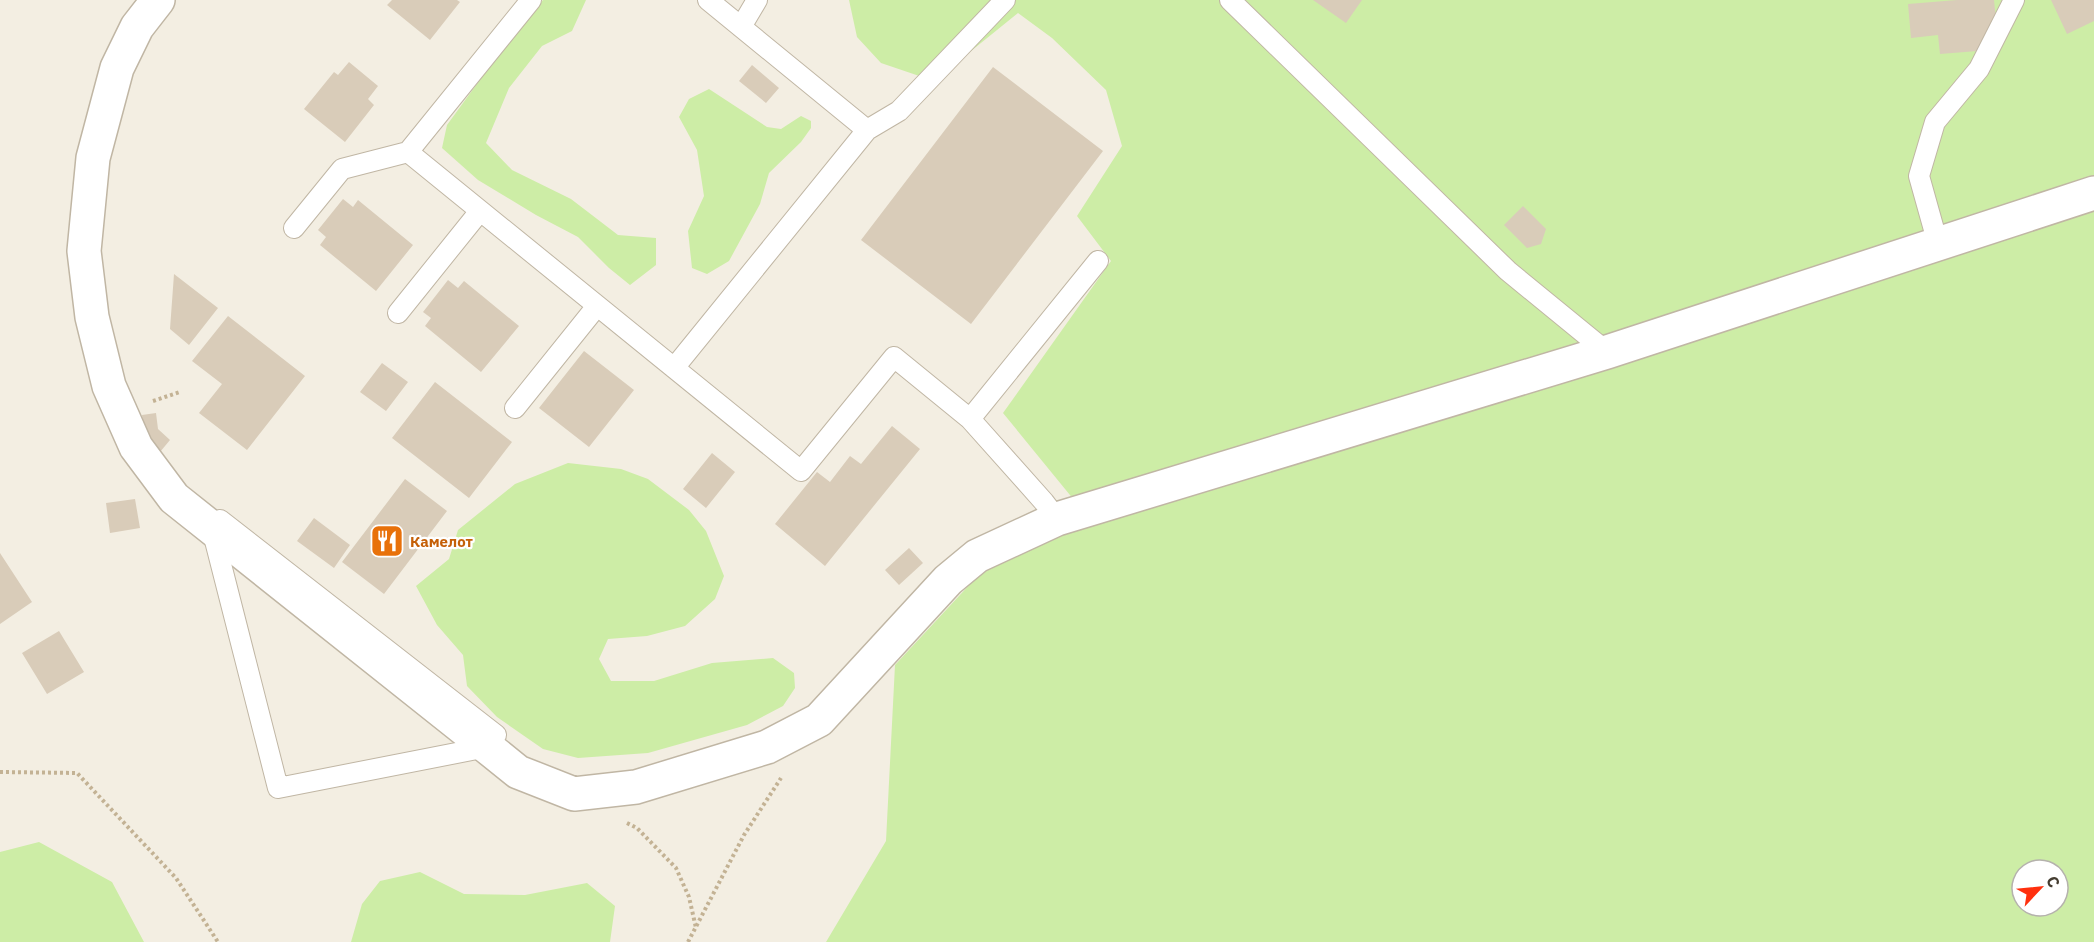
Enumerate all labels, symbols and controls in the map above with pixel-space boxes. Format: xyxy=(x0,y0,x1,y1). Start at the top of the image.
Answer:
restaurant icon: Камелот xyxy=(369,523,405,559)
place label: Камелот xyxy=(410,532,474,551)
north arrow xyxy=(2010,858,2070,918)
text: С xyxy=(2042,872,2065,890)

